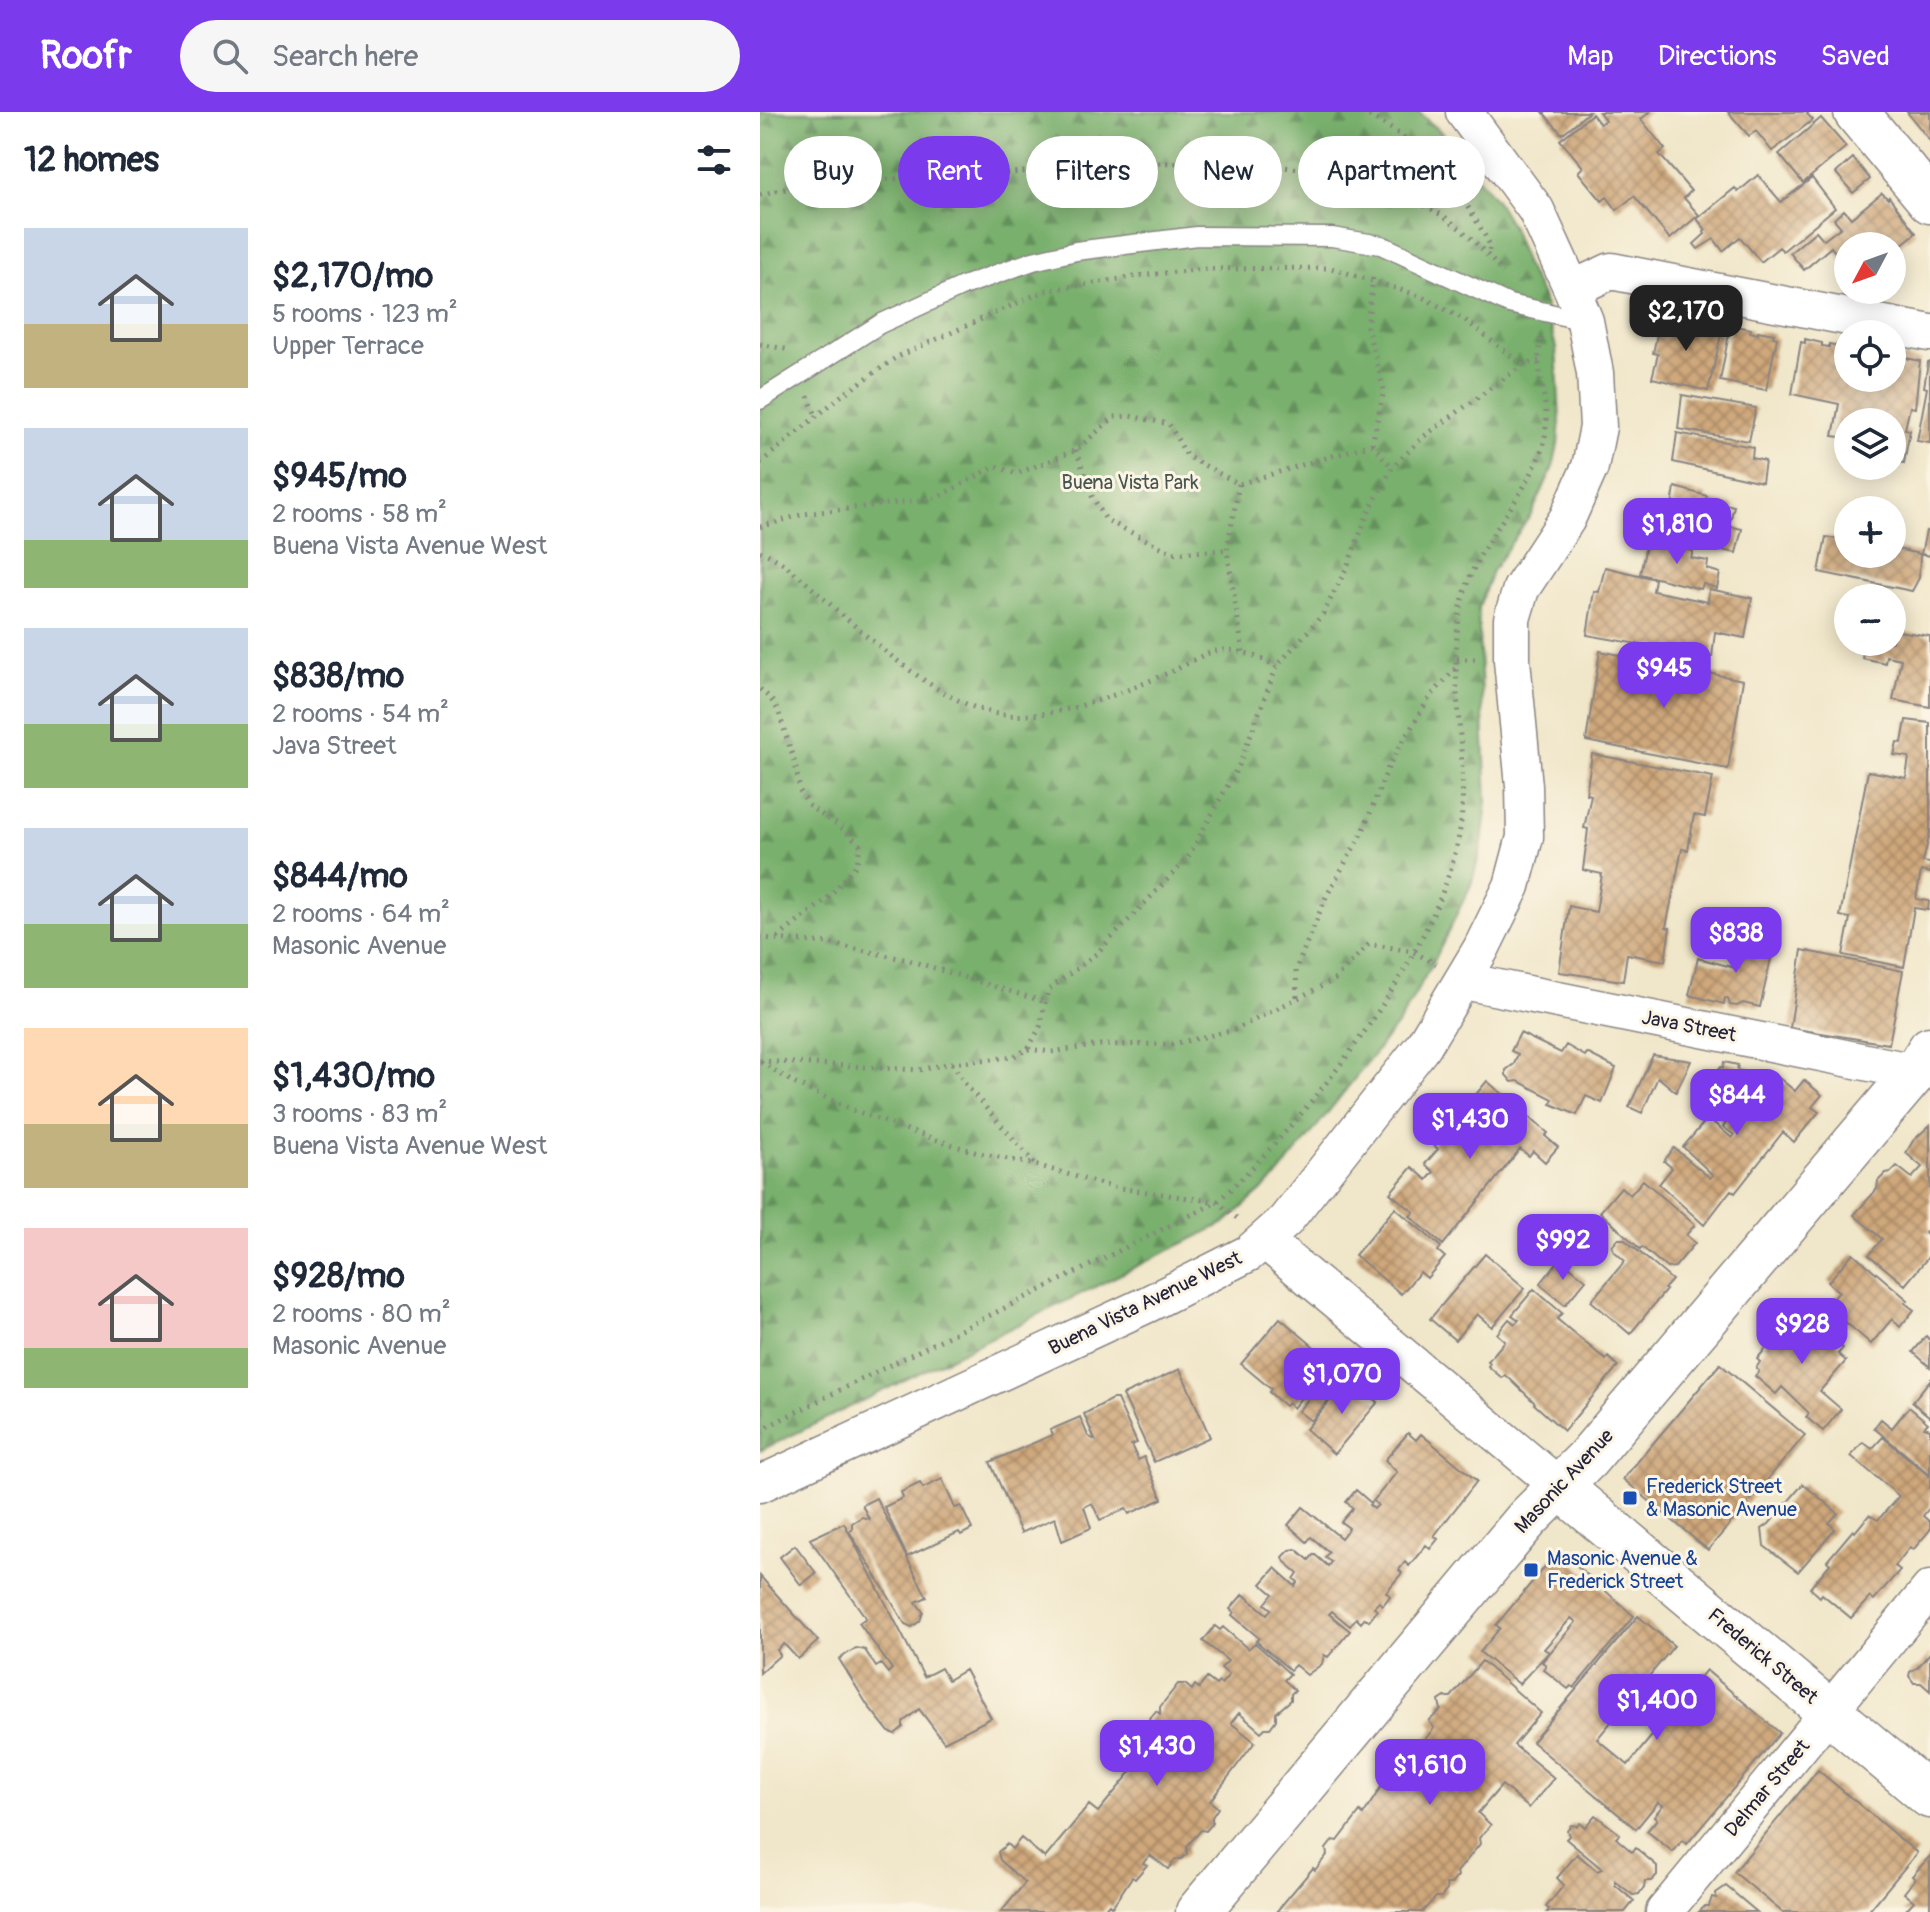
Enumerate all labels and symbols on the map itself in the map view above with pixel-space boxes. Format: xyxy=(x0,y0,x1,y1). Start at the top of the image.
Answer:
north arrow xyxy=(1834,232,1906,304)
pin: $2,170 xyxy=(1621,285,1751,353)
park label: Buena Vista Park xyxy=(1062,470,1199,495)
pin: $1,810 xyxy=(1612,498,1742,566)
pin: $945 xyxy=(1617,642,1711,710)
pin: $838 xyxy=(1689,907,1783,975)
street label: Java Street xyxy=(1640,1005,1739,1048)
pin: $844 xyxy=(1690,1069,1784,1137)
pin: $1,430 xyxy=(1405,1093,1535,1161)
pin: $992 xyxy=(1516,1214,1610,1282)
street label: Buena Vista Avenue West xyxy=(1044,1245,1246,1361)
pin: $928 xyxy=(1755,1298,1849,1366)
pin: $1,070 xyxy=(1277,1348,1407,1416)
street label: Masonic Avenue xyxy=(1509,1423,1619,1539)
place label: Frederick Street & Masonic Avenue xyxy=(1646,1474,1797,1522)
marker: Frederick Street & Masonic Avenue xyxy=(1621,1489,1639,1507)
place label: Masonic Avenue & Frederick Street xyxy=(1547,1546,1698,1594)
marker: Masonic Avenue & Frederick Street xyxy=(1522,1561,1540,1579)
street label: Frederick Street xyxy=(1703,1603,1824,1710)
pin: $1,400 xyxy=(1592,1674,1722,1742)
pin: $1,430 xyxy=(1092,1720,1222,1788)
street label: Delmar Street xyxy=(1719,1733,1816,1842)
pin: $1,610 xyxy=(1365,1739,1495,1807)

